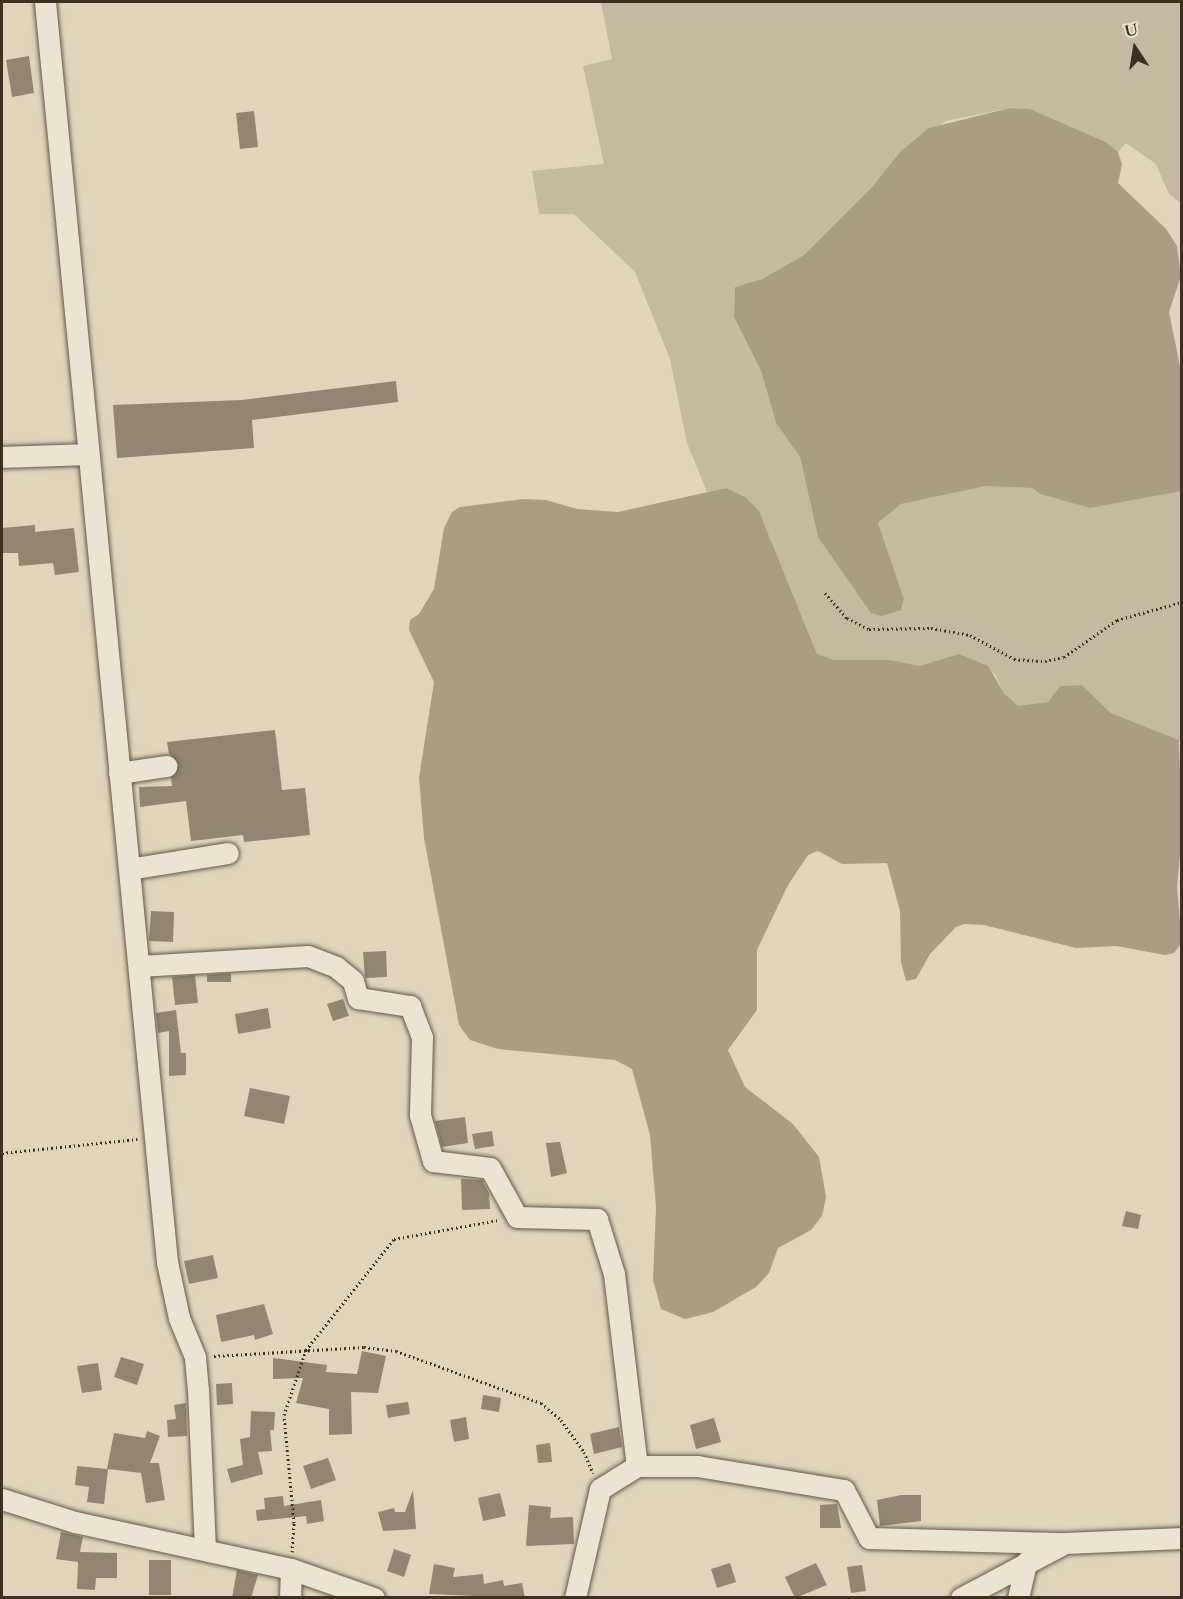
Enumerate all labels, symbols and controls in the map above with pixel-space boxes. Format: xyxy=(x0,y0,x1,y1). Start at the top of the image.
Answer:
north arrow xyxy=(1105,18,1165,78)
text: U xyxy=(1123,18,1140,43)

